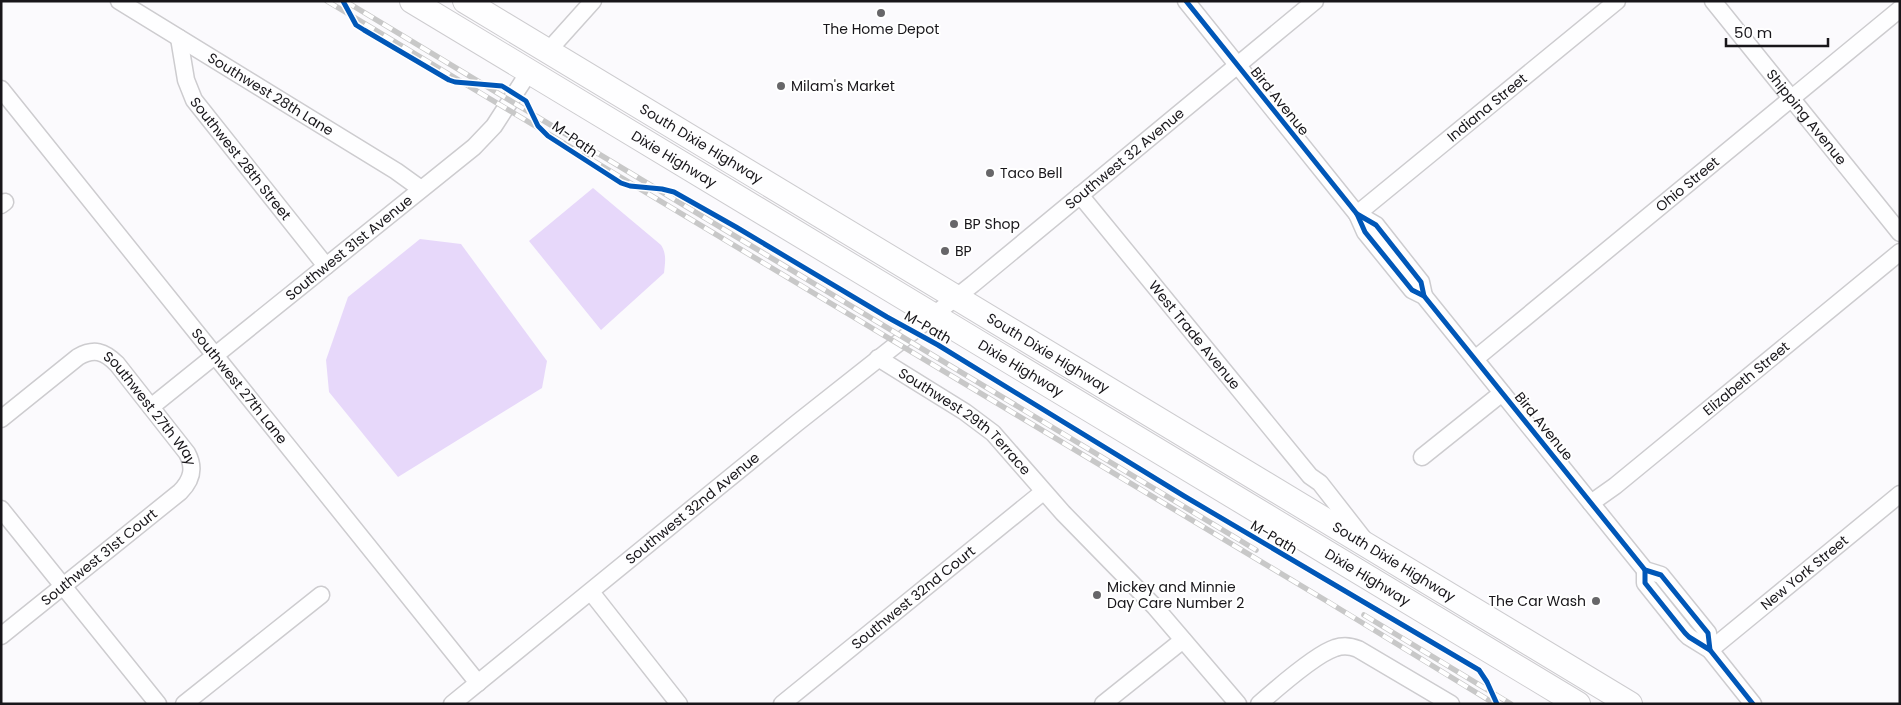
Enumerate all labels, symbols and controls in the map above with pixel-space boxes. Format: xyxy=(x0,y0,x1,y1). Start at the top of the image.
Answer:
marker: The Home Depot xyxy=(875,7,887,19)
scale bar xyxy=(1726,15,1828,47)
place label: The Home Depot xyxy=(823,19,939,39)
text: 50 m xyxy=(1734,22,1772,43)
street label: Southwest 28th Lane xyxy=(204,48,338,141)
street label: Bird Avenue xyxy=(1246,62,1314,140)
street label: Shipping Avenue xyxy=(1762,65,1851,169)
street label: Indiana Street xyxy=(1443,69,1531,146)
place label: Milam's Market xyxy=(791,76,895,96)
marker: Milam's Market xyxy=(775,80,787,92)
street label: Southwest 28th Street xyxy=(185,93,296,224)
street label: South Dixie Highway xyxy=(637,101,765,187)
street label: Southwest 32 Avenue xyxy=(1061,103,1189,214)
street label: M-Path xyxy=(548,116,602,162)
street label: Dixie Highway xyxy=(628,127,720,191)
street label: Ohio Street xyxy=(1651,152,1723,216)
place label: Taco Bell xyxy=(1000,163,1062,183)
marker: Taco Bell xyxy=(984,167,996,179)
street label: Southwest 31st Avenue xyxy=(281,190,417,305)
place label: BP Shop xyxy=(964,214,1020,234)
marker: BP Shop xyxy=(948,218,960,230)
place label: BP xyxy=(955,241,972,261)
marker: BP xyxy=(939,245,951,257)
street label: West Trade Avenue xyxy=(1144,276,1245,394)
street label: M-Path xyxy=(901,305,955,349)
street label: South Dixie Highway xyxy=(984,310,1112,396)
street label: Southwest 27th Lane xyxy=(187,324,292,448)
street label: Dixie Highway xyxy=(975,336,1067,400)
street label: Elizabeth Street xyxy=(1698,337,1794,420)
street label: Southwest 27th Way xyxy=(100,346,201,468)
street label: Southwest 29th Terrace xyxy=(895,363,1036,480)
street label: Bird Avenue xyxy=(1510,387,1578,465)
street label: Southwest 32nd Avenue xyxy=(621,447,764,569)
street label: Southwest 31st Court xyxy=(37,504,161,610)
street label: M-Path xyxy=(1247,515,1301,559)
street label: South Dixie Highway xyxy=(1331,518,1459,604)
street label: New York Street xyxy=(1756,531,1852,615)
street label: Southwest 32nd Court xyxy=(847,541,979,654)
street label: Dixie Highway xyxy=(1322,545,1414,609)
place label: Mickey and Minnie Day Care Number 2 xyxy=(1107,577,1244,613)
marker: Mickey and Minnie Day Care Number 2 xyxy=(1091,589,1103,601)
place label: The Car Wash xyxy=(1488,591,1586,611)
marker: The Car Wash xyxy=(1590,595,1602,607)

